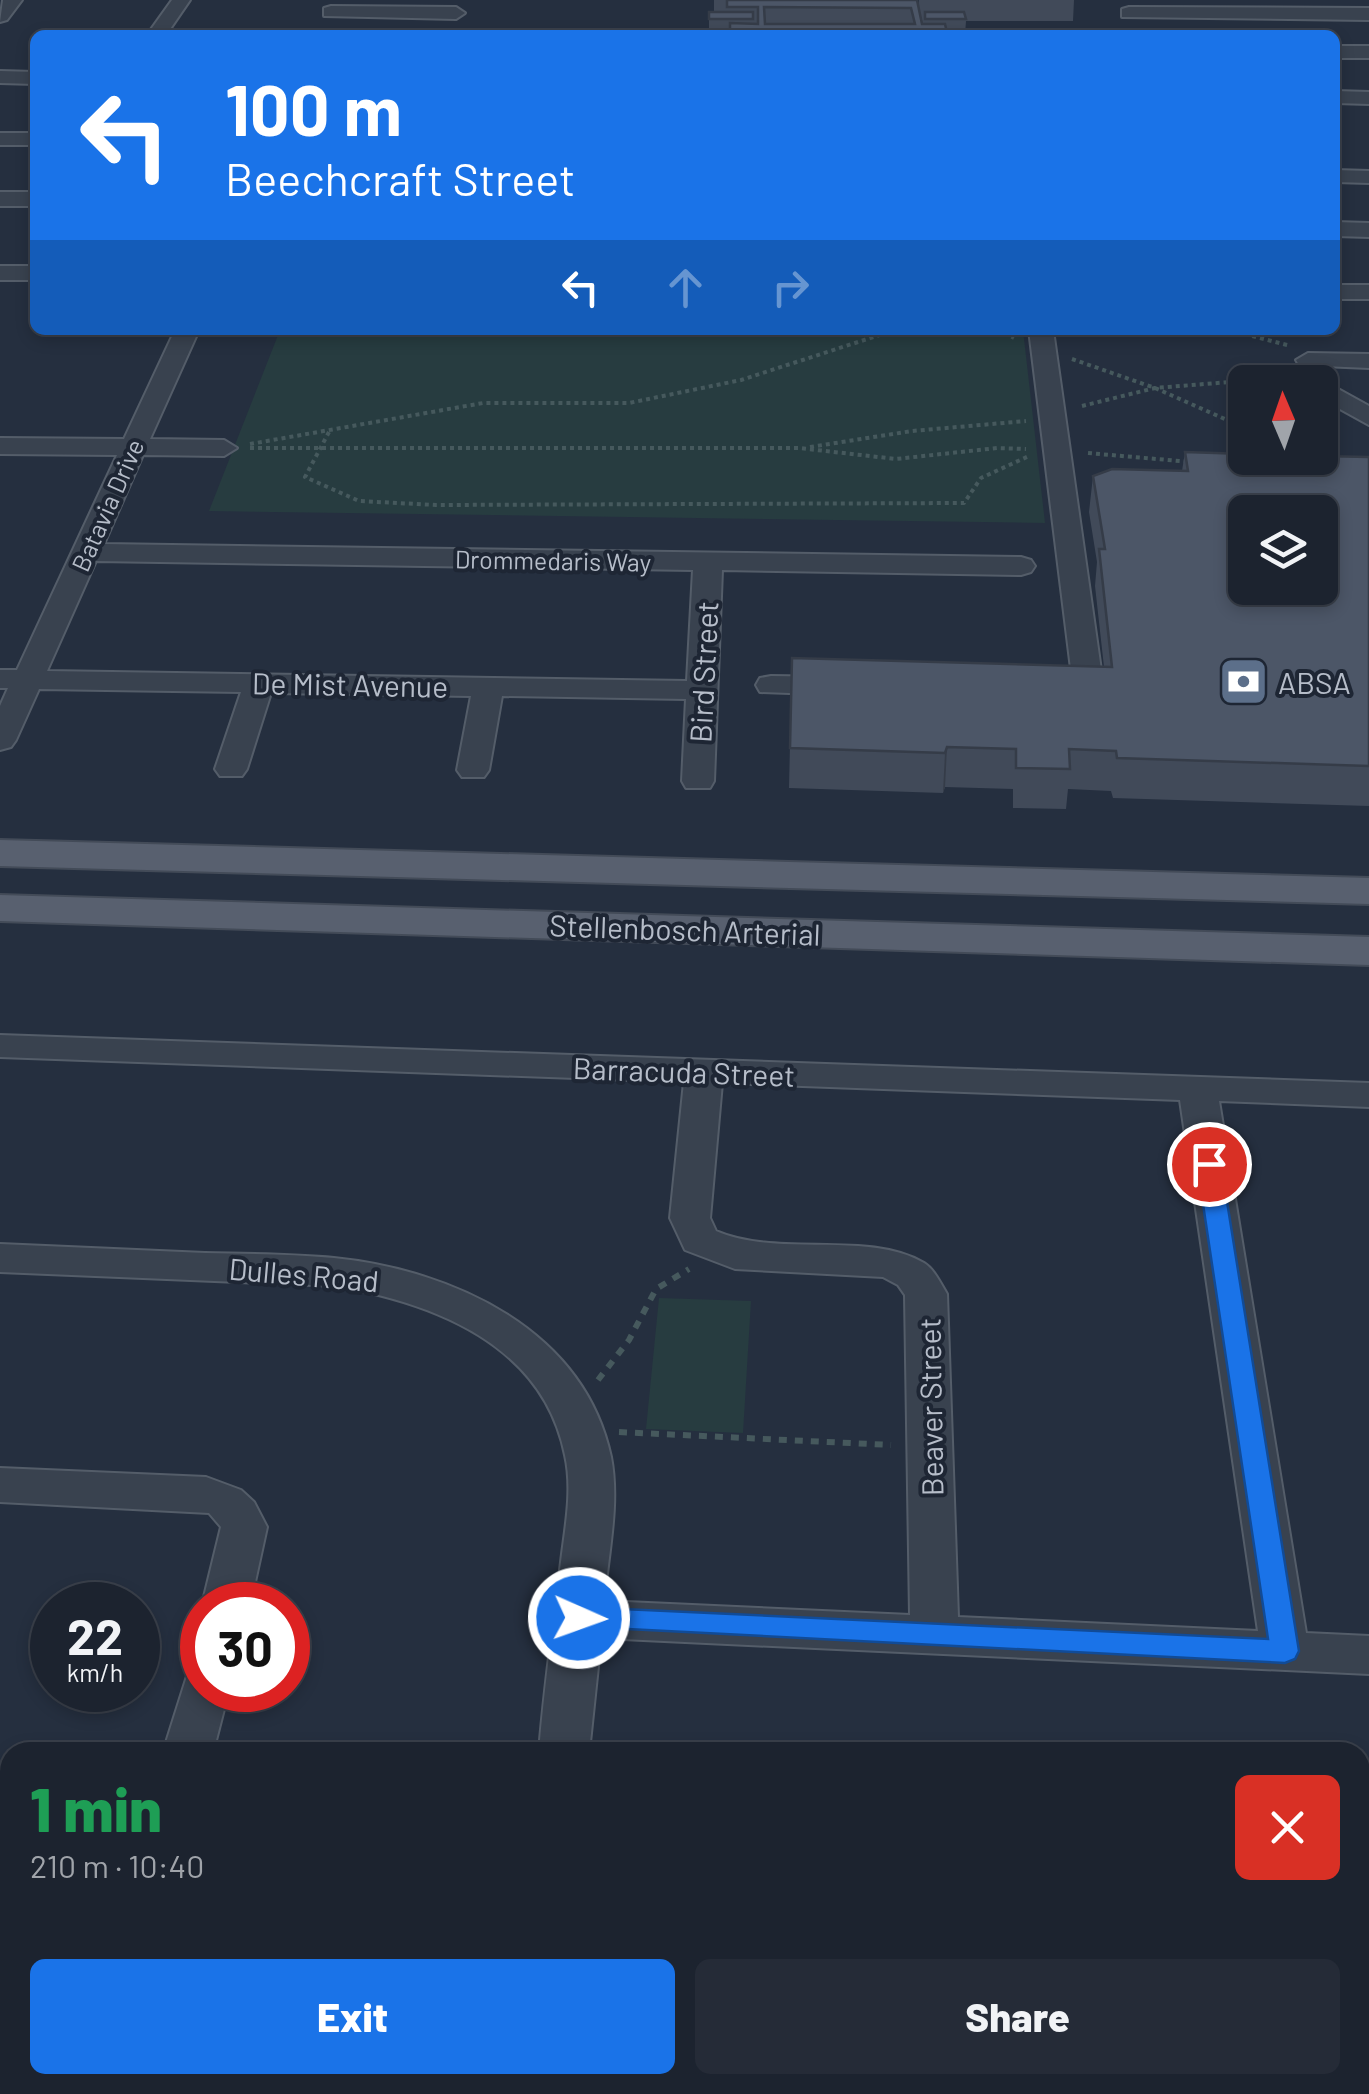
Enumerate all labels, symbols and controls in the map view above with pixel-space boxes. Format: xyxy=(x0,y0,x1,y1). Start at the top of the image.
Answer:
text: 100 m xyxy=(225,66,402,150)
icon: left xyxy=(60,70,190,200)
text: Beechcraft Street xyxy=(225,151,575,205)
icon: left xyxy=(553,260,608,315)
icon: ahead xyxy=(658,260,713,315)
icon: right xyxy=(763,260,818,315)
north arrow xyxy=(1228,365,1338,475)
map controls xyxy=(1228,365,1338,605)
street label: Batavia Drive xyxy=(64,434,150,576)
button: layers xyxy=(1228,495,1338,605)
street label: Drommedaris Way xyxy=(455,543,651,577)
street label: Bird Street xyxy=(681,600,725,744)
bank icon: ABSA xyxy=(1217,656,1269,708)
street label: De Mist Avenue xyxy=(252,664,448,704)
place label: ABSA xyxy=(1278,664,1351,700)
street label: Stellenbosch Arterial xyxy=(549,906,821,952)
street label: Barracuda Street xyxy=(572,1049,796,1093)
pin xyxy=(1167,1122,1252,1207)
icon: arrive xyxy=(1182,1137,1237,1192)
street label: Dulles Road xyxy=(227,1250,381,1298)
street label: Beaver Street xyxy=(910,1318,950,1496)
position arrow xyxy=(527,1566,631,1670)
speed limit sign: 30 xyxy=(180,1582,310,1712)
text: 22 xyxy=(67,1605,123,1665)
text: km/h xyxy=(67,1657,123,1687)
text: 1 min xyxy=(30,1772,162,1844)
button: close xyxy=(1235,1775,1340,1880)
text: 210 m · 10:40 xyxy=(30,1846,204,1884)
button: Exit xyxy=(30,1959,675,2074)
button: Share xyxy=(695,1959,1340,2074)

